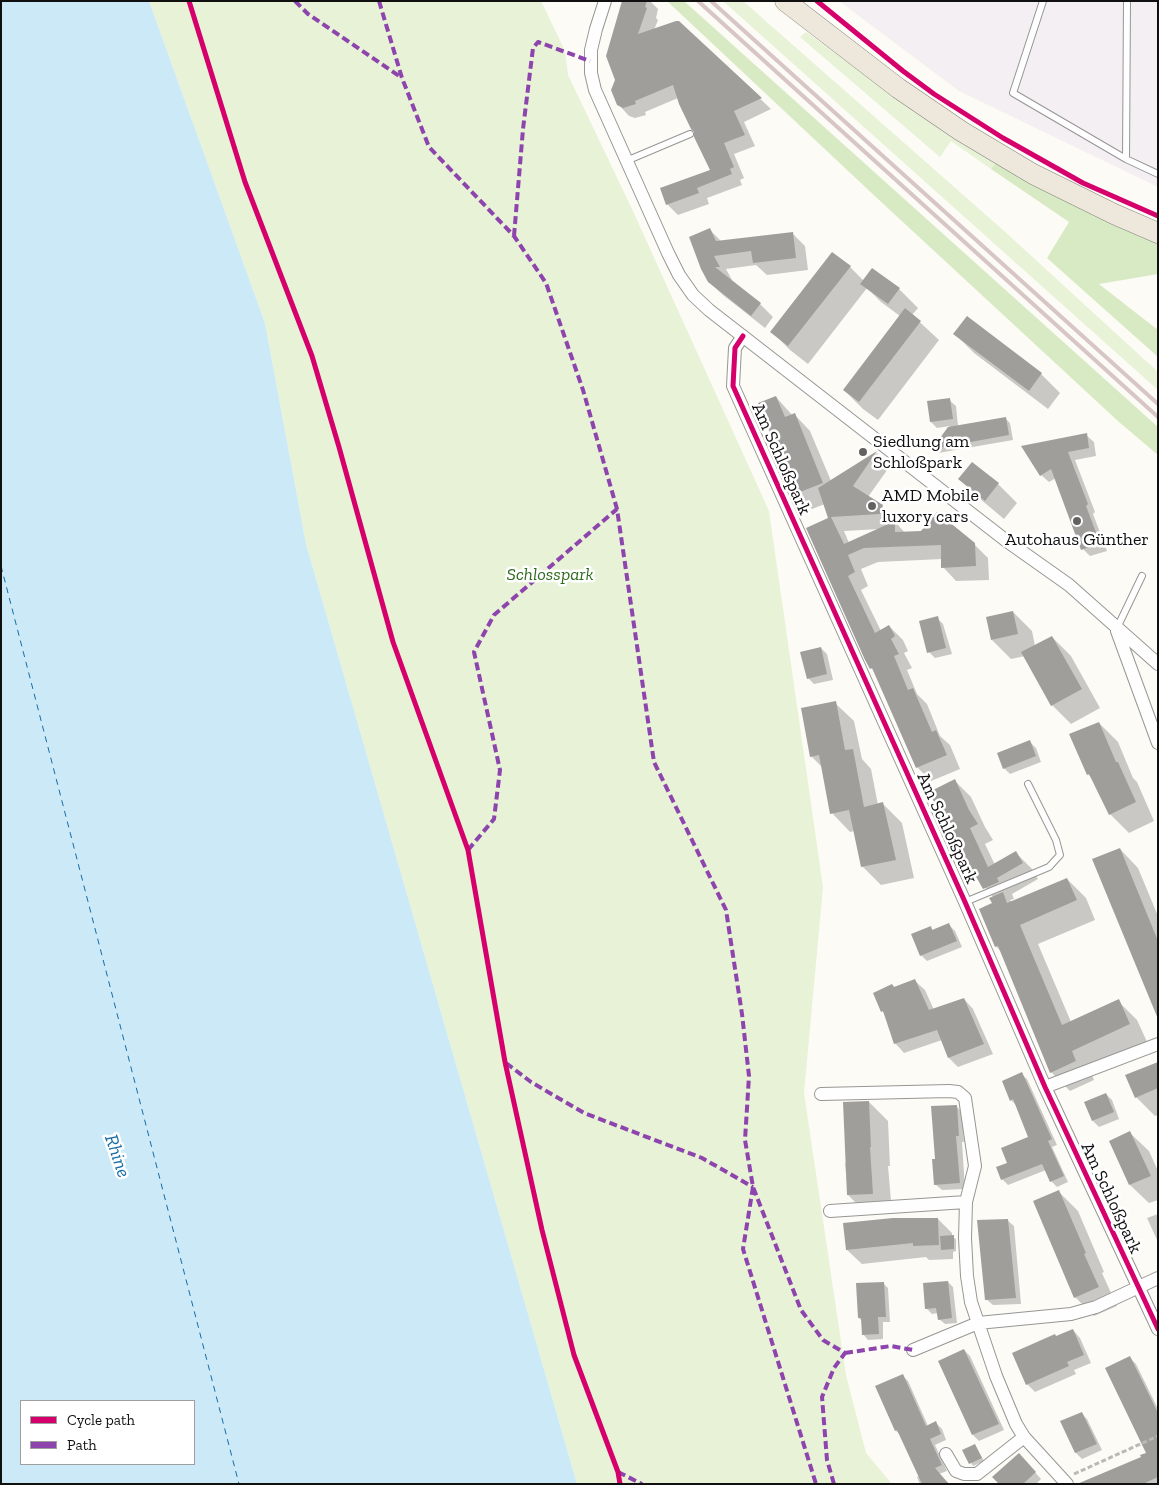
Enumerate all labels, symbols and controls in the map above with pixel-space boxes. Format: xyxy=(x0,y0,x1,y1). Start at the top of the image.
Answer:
street label: Am Schloßpark xyxy=(747,400,815,518)
place label: Siedlung am Schloßpark xyxy=(873,431,969,474)
marker: Siedlung am Schloßpark xyxy=(857,446,869,458)
place label: AMD Mobile luxory cars xyxy=(882,485,979,528)
marker: AMD Mobile luxory cars xyxy=(866,500,878,512)
marker: Autohaus Günther xyxy=(1071,515,1083,527)
place label: Autohaus Günther xyxy=(1005,529,1149,551)
park label: Schlosspark xyxy=(506,564,594,586)
street label: Am Schloßpark xyxy=(912,769,982,887)
water label: Rhine xyxy=(99,1131,135,1181)
street label: Am Schloßpark xyxy=(1076,1139,1146,1257)
legend xyxy=(20,1400,195,1465)
text: Cycle path xyxy=(67,1411,135,1429)
text: Path xyxy=(67,1436,97,1454)

